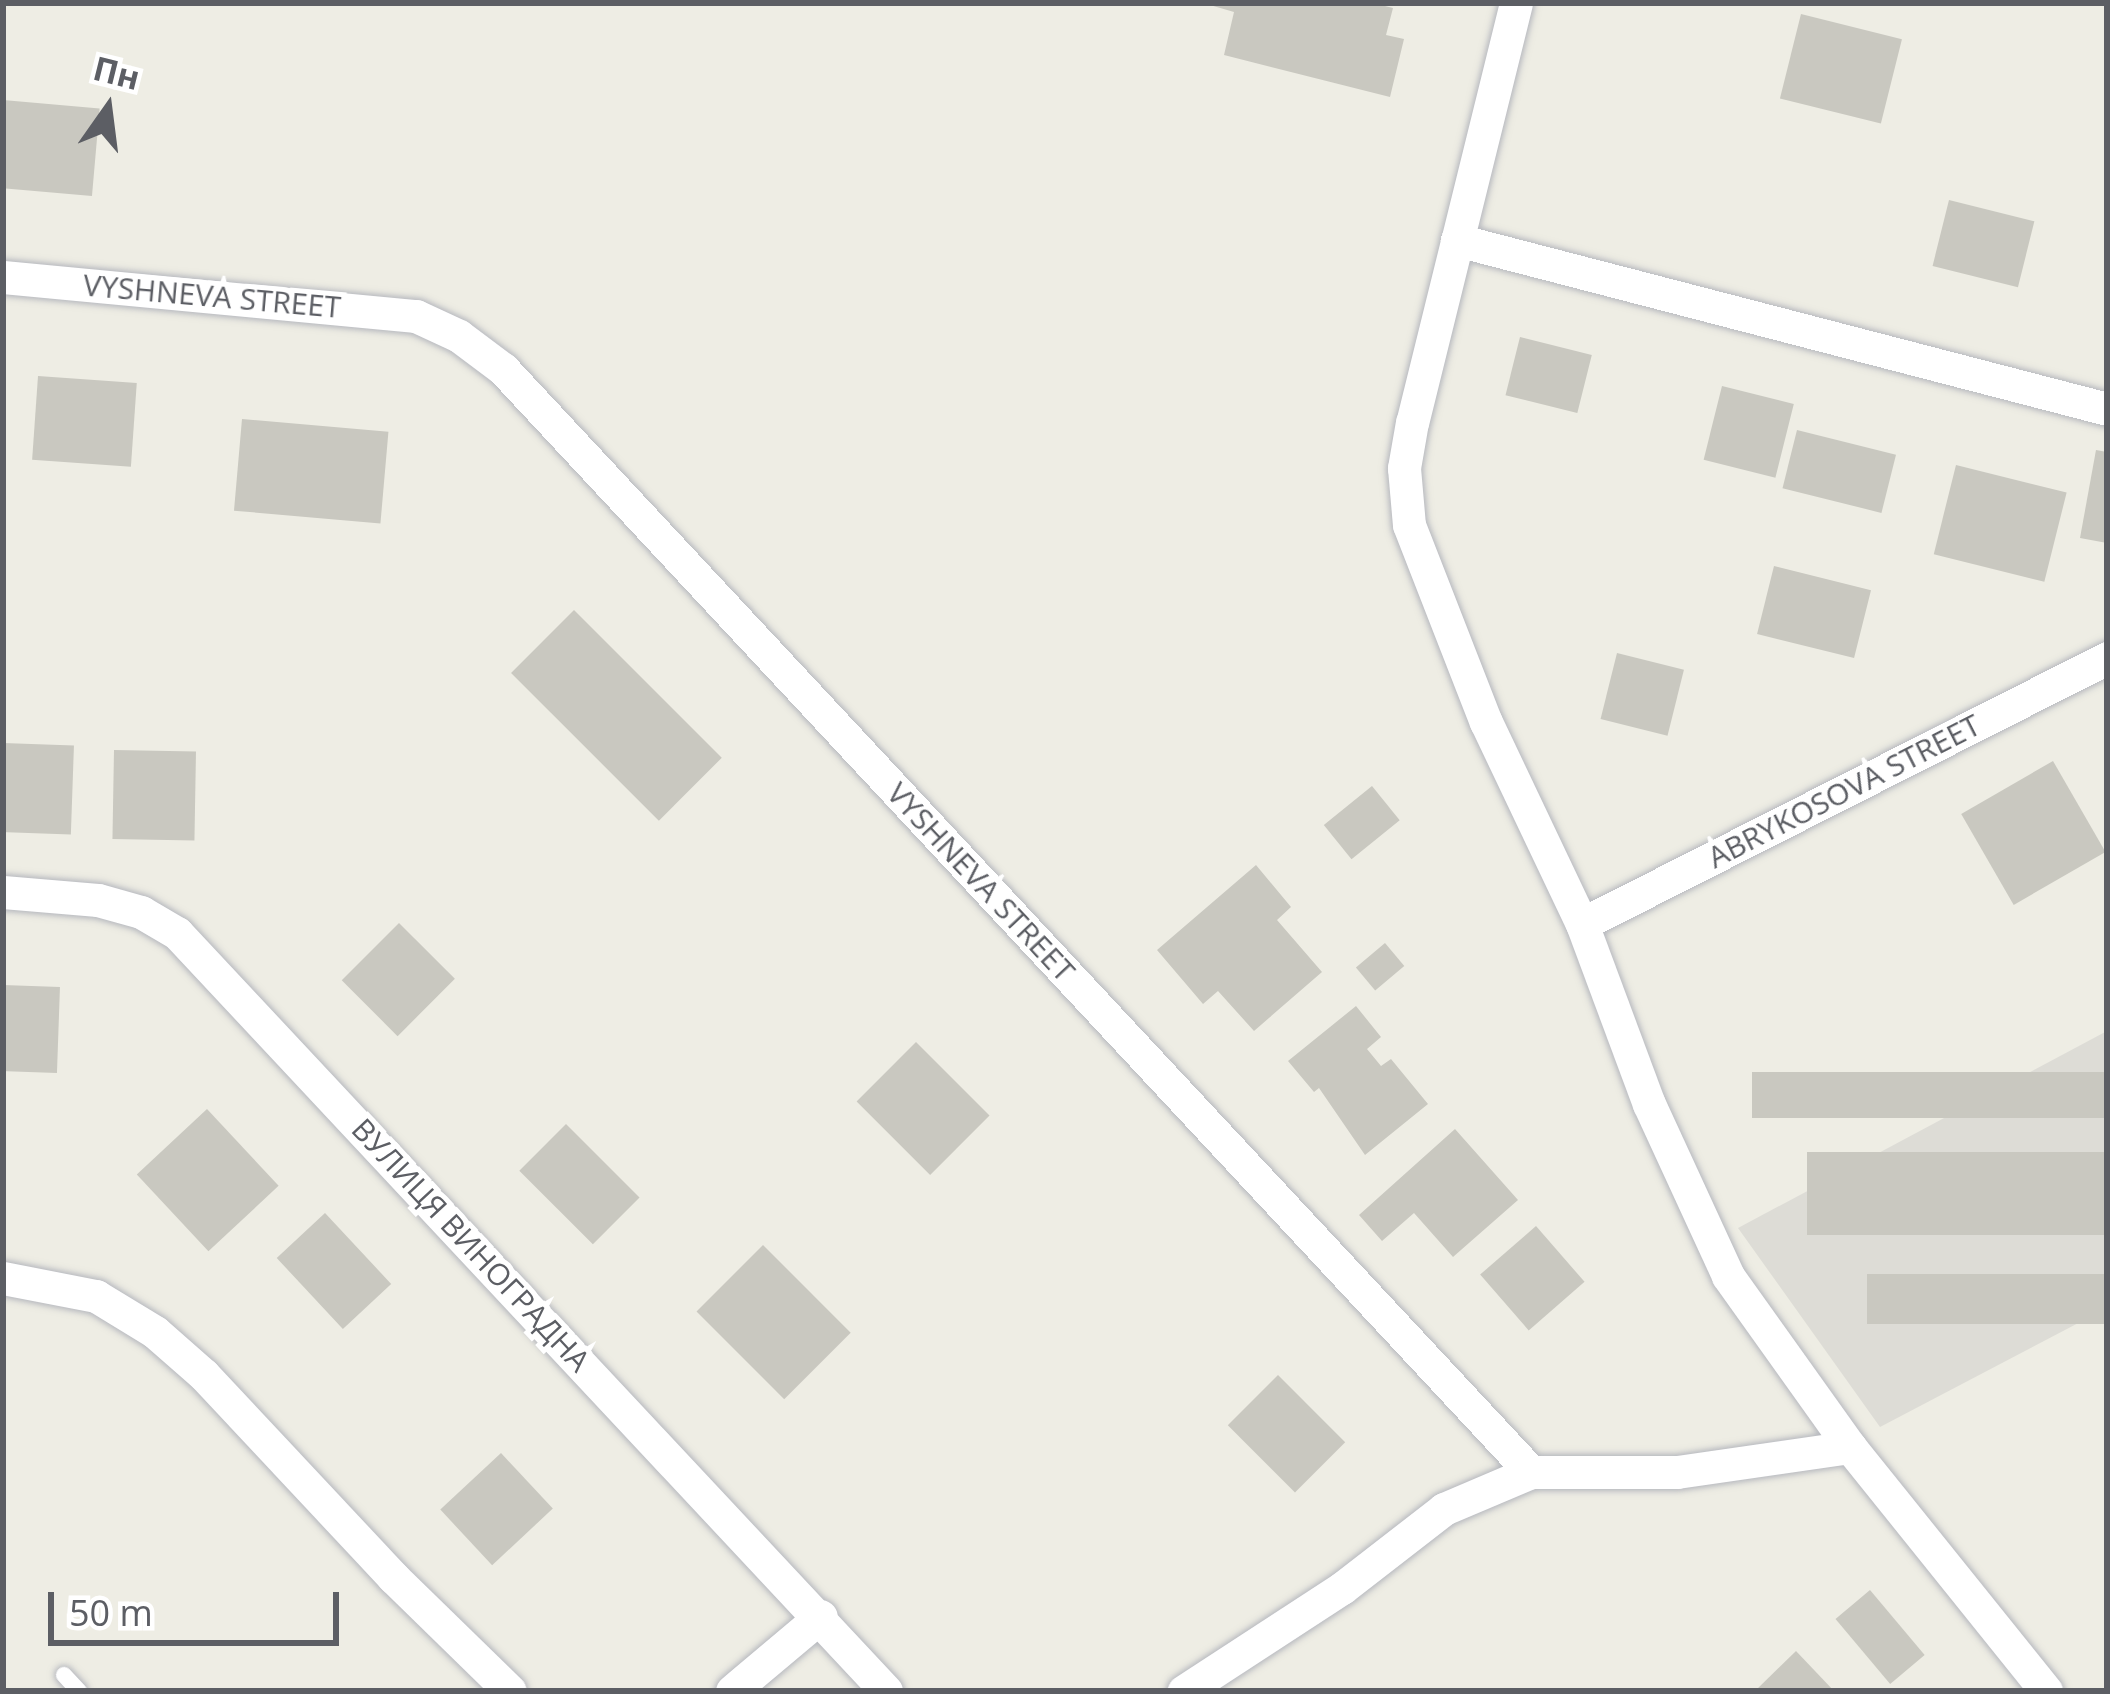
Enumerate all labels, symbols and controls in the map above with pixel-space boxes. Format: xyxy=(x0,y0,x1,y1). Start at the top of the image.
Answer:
text: Пн xyxy=(89,45,145,100)
north arrow xyxy=(48,48,168,168)
street label: VYSHNEVA STREET xyxy=(82,267,342,325)
street label: ABRYKOSOVA STREET xyxy=(1702,707,1986,875)
street label: VYSHNEVA STREET xyxy=(880,775,1082,989)
street label: ВУЛИЦЯ ВИНОГРАДНА xyxy=(344,1111,598,1379)
scale bar xyxy=(54,1568,345,1642)
text: 50 m xyxy=(69,1588,153,1637)

